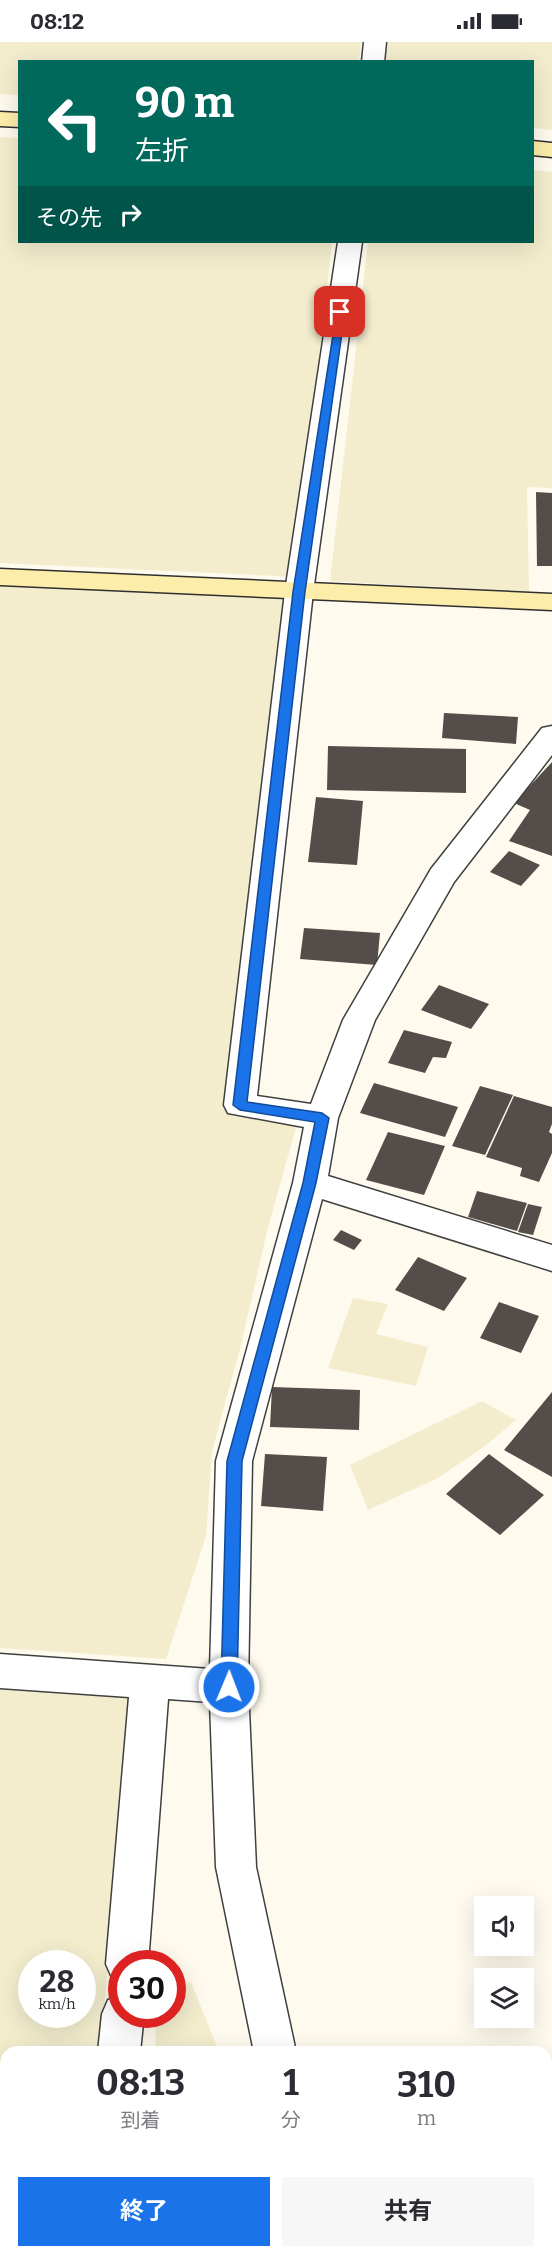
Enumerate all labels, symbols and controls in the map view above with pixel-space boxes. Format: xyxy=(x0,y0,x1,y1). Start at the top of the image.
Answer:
text: 08:12 xyxy=(30,8,84,35)
text: 90 m xyxy=(135,78,234,128)
icon: left xyxy=(36,84,114,162)
text: 左折 xyxy=(135,135,189,167)
icon: right xyxy=(114,198,147,231)
text: その先 xyxy=(36,204,102,231)
pin xyxy=(314,286,365,337)
icon: arrive xyxy=(323,295,356,328)
position arrow xyxy=(197,1655,261,1719)
map controls xyxy=(474,1896,534,2028)
button: sound xyxy=(474,1896,534,1956)
speed limit sign: 30 xyxy=(108,1950,186,2028)
text: 28 xyxy=(40,1964,74,2000)
button: layers xyxy=(474,1968,534,2028)
text: km/h xyxy=(38,1995,76,2013)
text: 08:13 xyxy=(96,2061,185,2105)
text: 1 xyxy=(283,2061,299,2105)
text: 310 xyxy=(397,2063,456,2107)
text: m xyxy=(417,2106,436,2130)
text: 到着 xyxy=(121,2108,161,2132)
text: 分 xyxy=(281,2108,301,2132)
button: 終了 xyxy=(18,2177,270,2246)
button: 共有 xyxy=(282,2177,534,2246)

